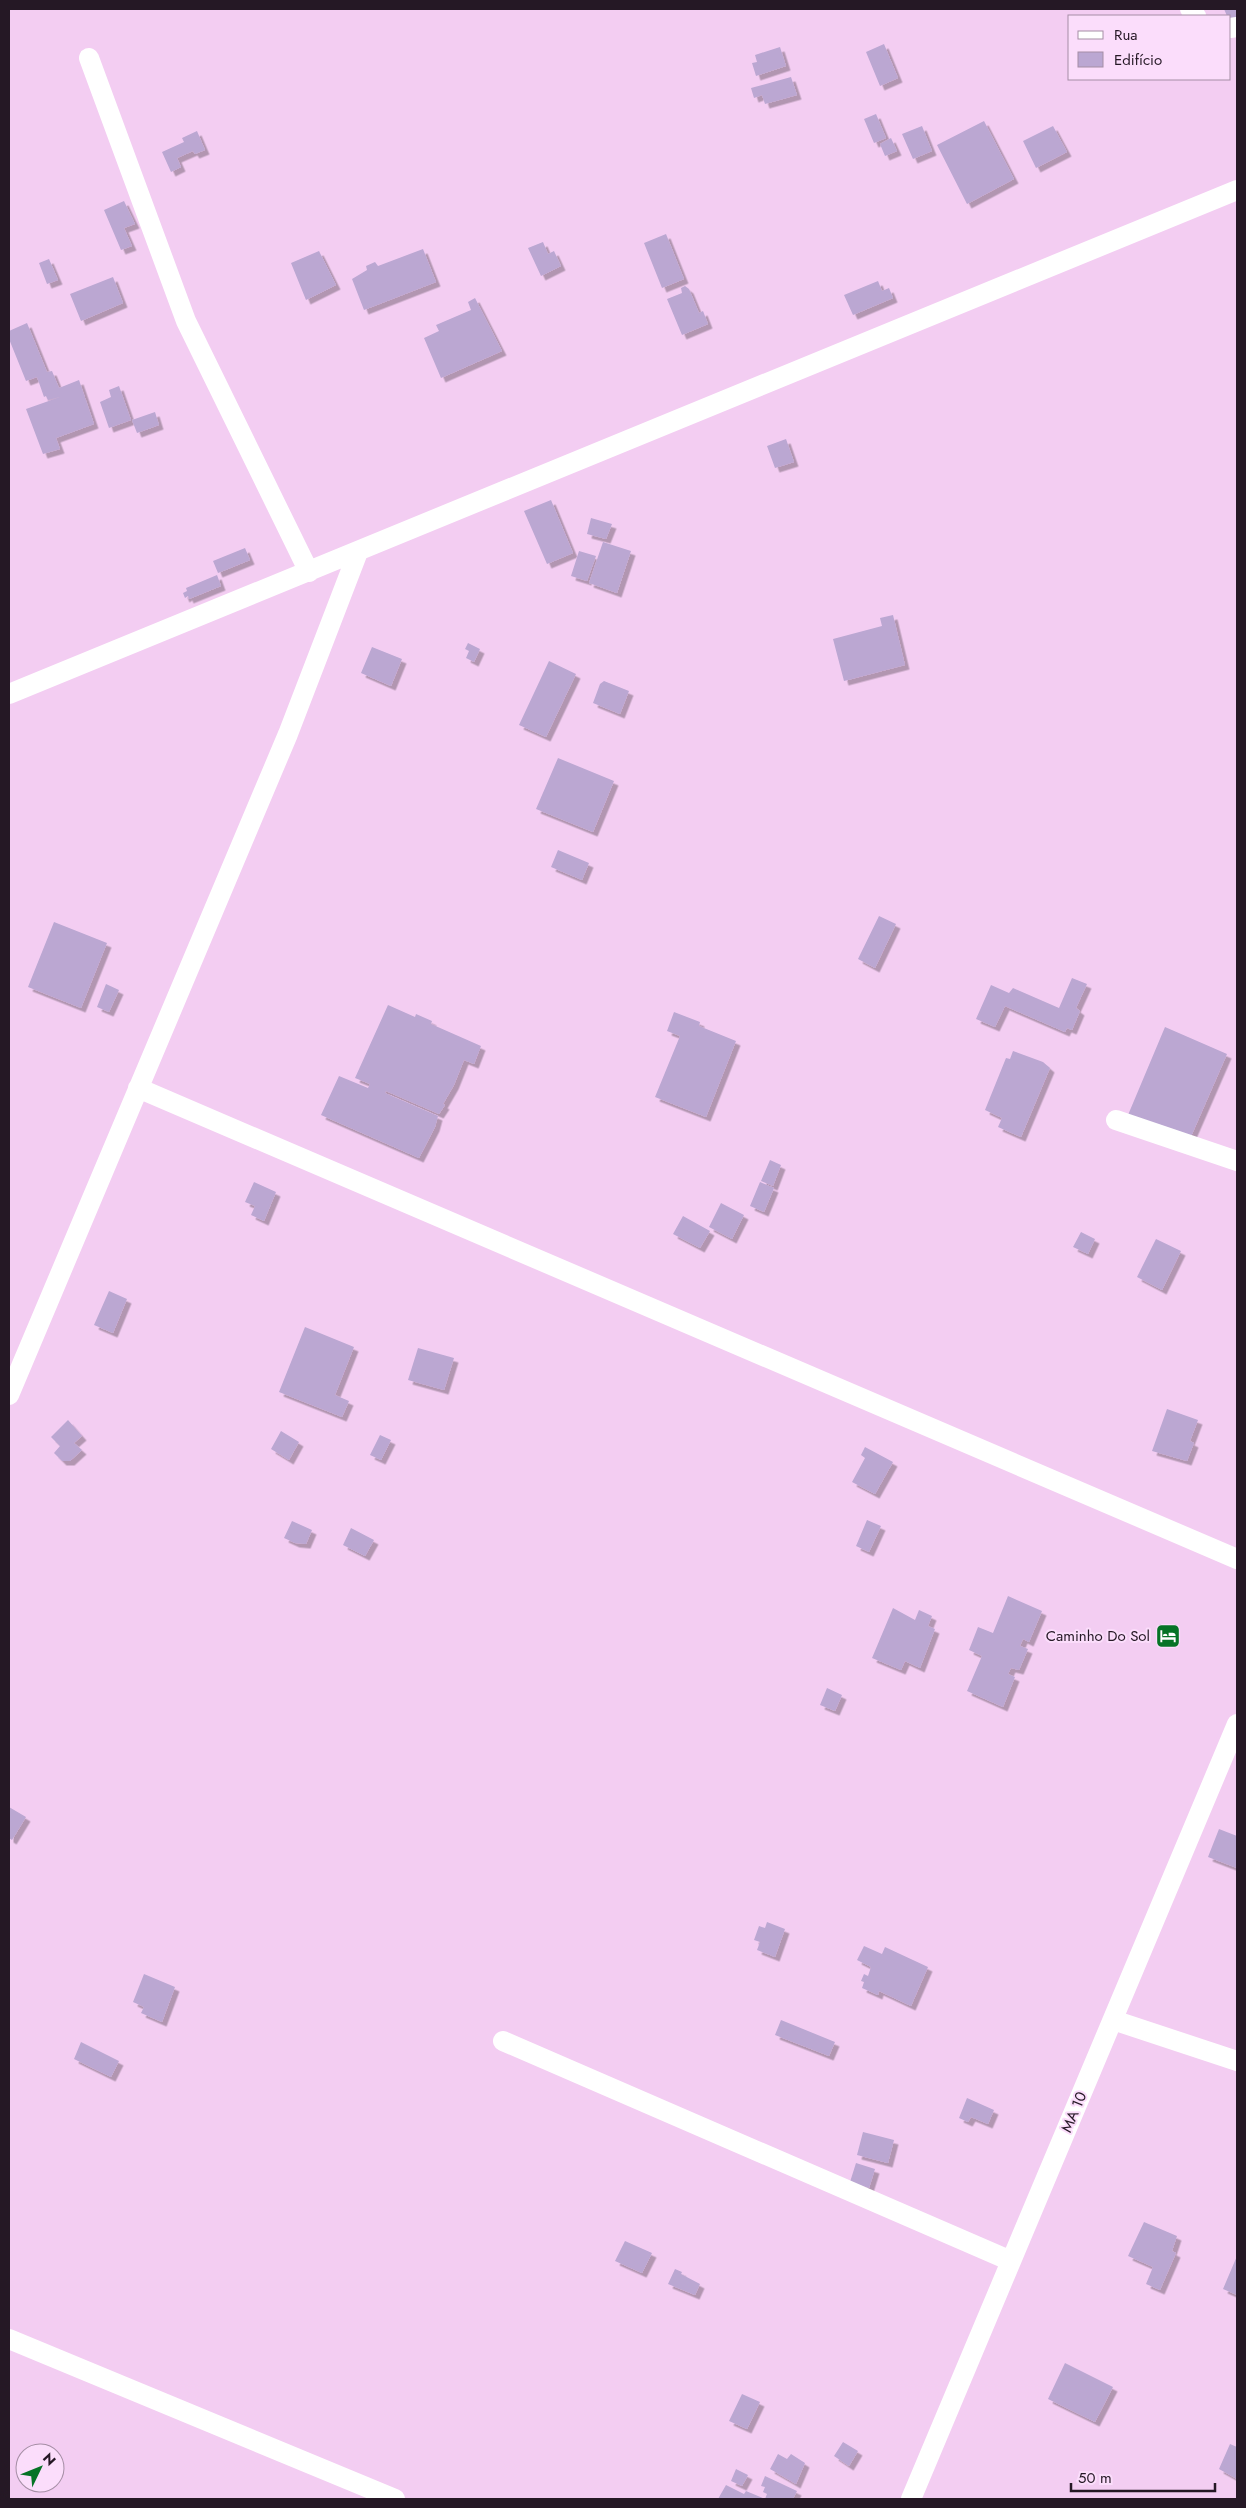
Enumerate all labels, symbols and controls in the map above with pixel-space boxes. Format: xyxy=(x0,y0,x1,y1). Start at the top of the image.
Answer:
legend xyxy=(1068,15,1231,80)
text: Rua xyxy=(1114,24,1138,46)
text: Edifício xyxy=(1114,49,1162,71)
hotel icon: Caminho Do Sol xyxy=(1155,1623,1181,1649)
place label: Caminho Do Sol xyxy=(1046,1625,1150,1647)
street label: MA 10 xyxy=(1056,2088,1092,2136)
north arrow xyxy=(15,2443,65,2493)
text: N xyxy=(38,2448,61,2470)
scale bar xyxy=(1071,2460,1215,2492)
text: 50 m xyxy=(1078,2467,1112,2489)

